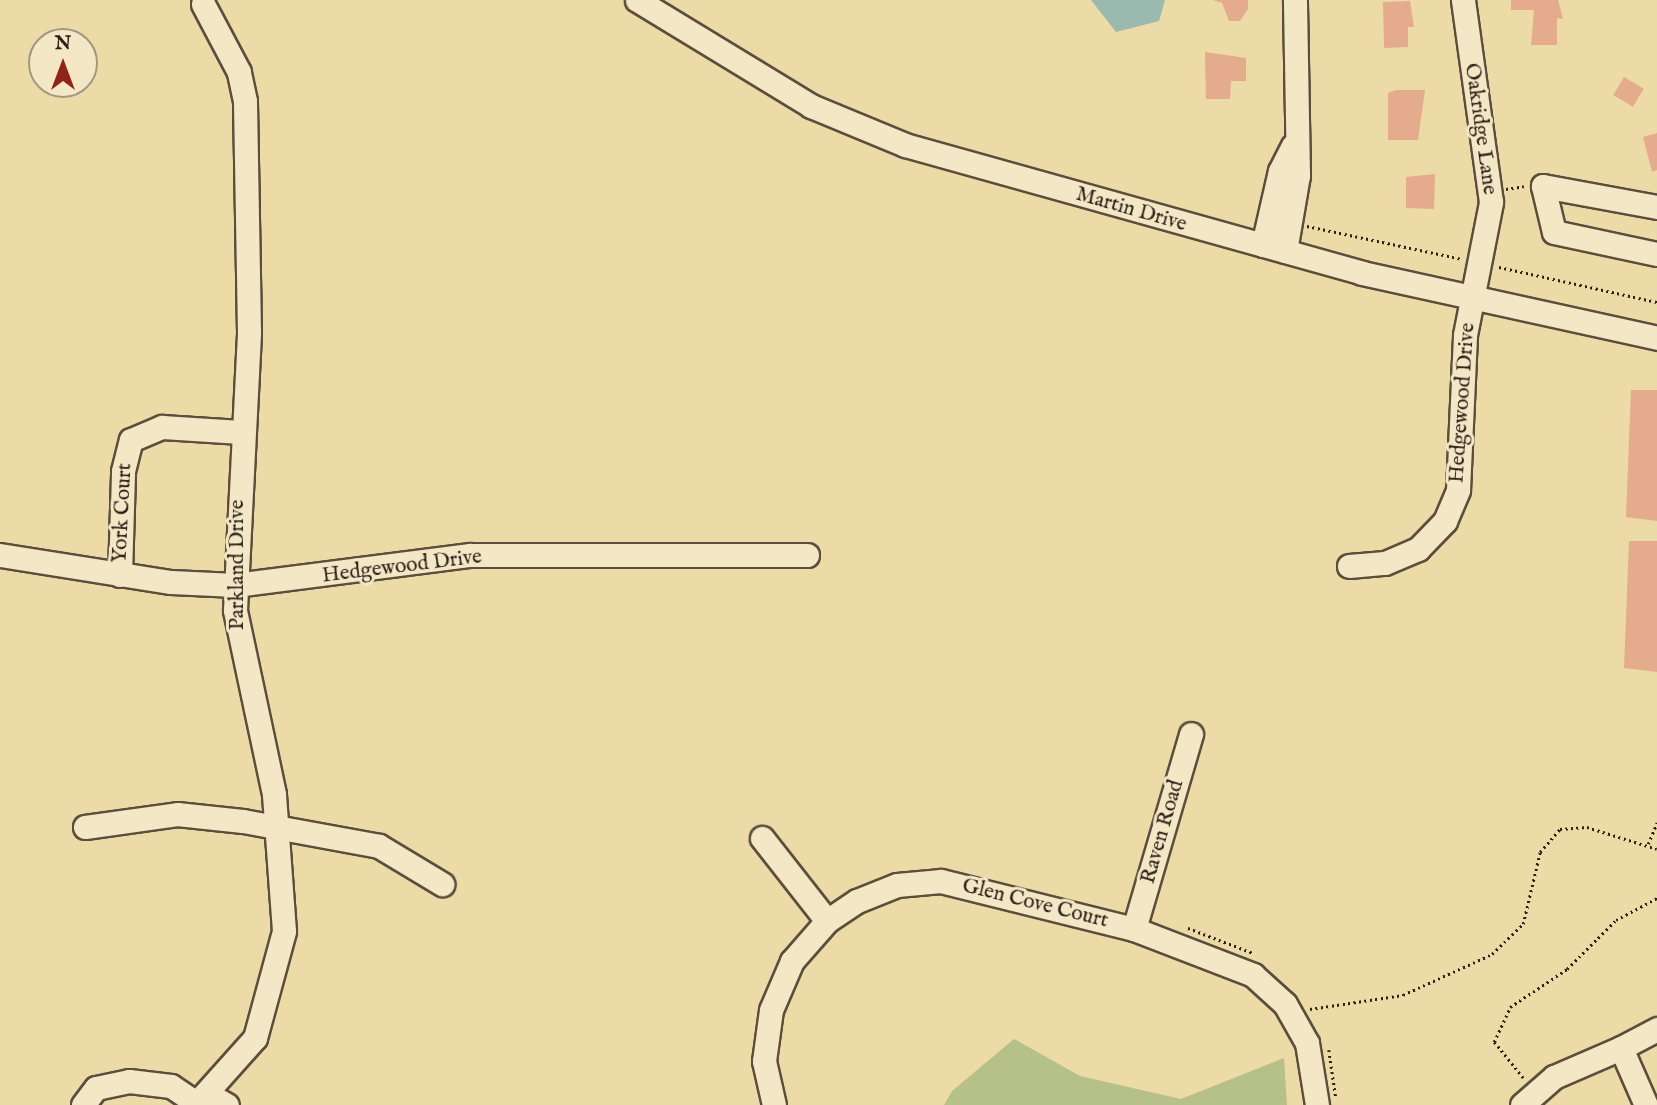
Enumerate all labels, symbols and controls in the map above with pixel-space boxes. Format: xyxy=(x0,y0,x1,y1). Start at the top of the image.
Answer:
north arrow xyxy=(28,28,98,98)
text: N xyxy=(55,32,71,56)
street label: Oakridge Lane xyxy=(1458,62,1502,196)
street label: Martin Drive xyxy=(1073,182,1189,238)
street label: Hedgewood Drive xyxy=(1445,322,1481,484)
street label: York Court xyxy=(108,463,138,563)
street label: Parkland Drive xyxy=(225,500,251,630)
street label: Hedgewood Drive xyxy=(321,545,483,589)
street label: Raven Road xyxy=(1136,777,1190,887)
street label: Glen Cove Court xyxy=(959,874,1111,934)

